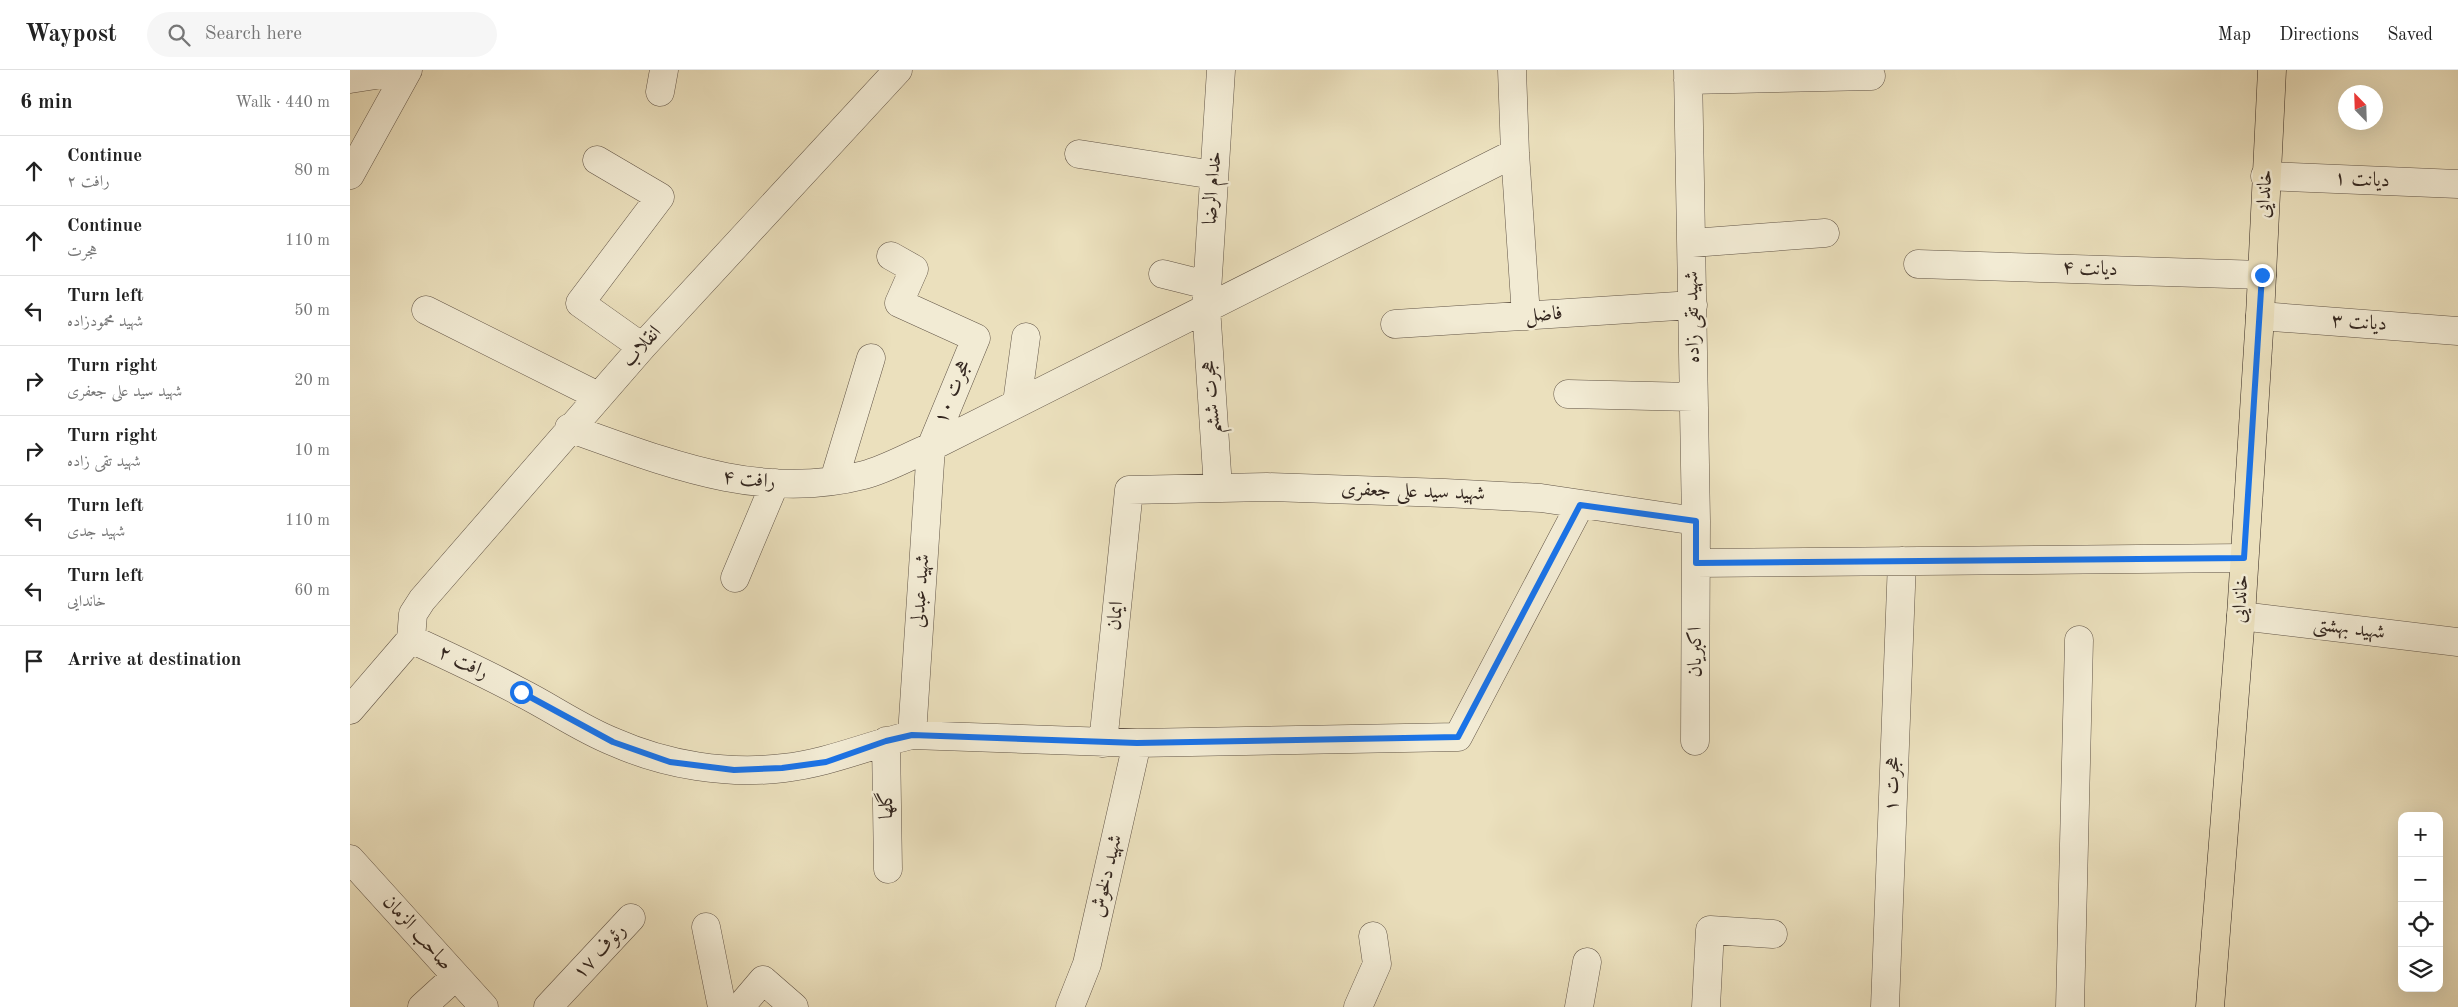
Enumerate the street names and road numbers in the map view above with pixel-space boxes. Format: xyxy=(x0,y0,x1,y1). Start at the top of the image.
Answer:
street label: خدام الرضا xyxy=(1199,151,1232,226)
street label: خاندایی xyxy=(2254,169,2278,219)
street label: دیانت ۱ xyxy=(2334,169,2390,192)
street label: دیانت ۴ xyxy=(2062,258,2118,281)
street label: شهید تقی زاده xyxy=(1682,271,1707,363)
street label: فاضل xyxy=(1525,304,1564,329)
street label: دیانت ۳ xyxy=(2330,311,2387,336)
street label: انقلاب xyxy=(618,322,666,372)
street label: هجرت ۱۰ xyxy=(931,357,976,427)
street label: هجرت ششم xyxy=(1199,359,1233,435)
street label: رافت ۴ xyxy=(722,467,776,493)
street label: شهید سید علی جعفری xyxy=(1341,479,1485,508)
street label: شهید عبدلی xyxy=(908,553,935,629)
street label: خاندایی xyxy=(2230,574,2254,624)
street label: ایمان xyxy=(1105,600,1127,632)
street label: شهید بهشتی xyxy=(2311,615,2386,646)
street label: اکبریان xyxy=(1685,627,1707,677)
street label: رافت ۲ xyxy=(435,642,491,684)
street label: هجرت ۱ xyxy=(1882,756,1905,812)
street label: گلها xyxy=(873,791,897,819)
street label: شهید دلخوش xyxy=(1088,833,1127,920)
street label: صاحب الزمان xyxy=(377,891,456,976)
street label: رئوف ۱۷ xyxy=(570,921,631,984)

